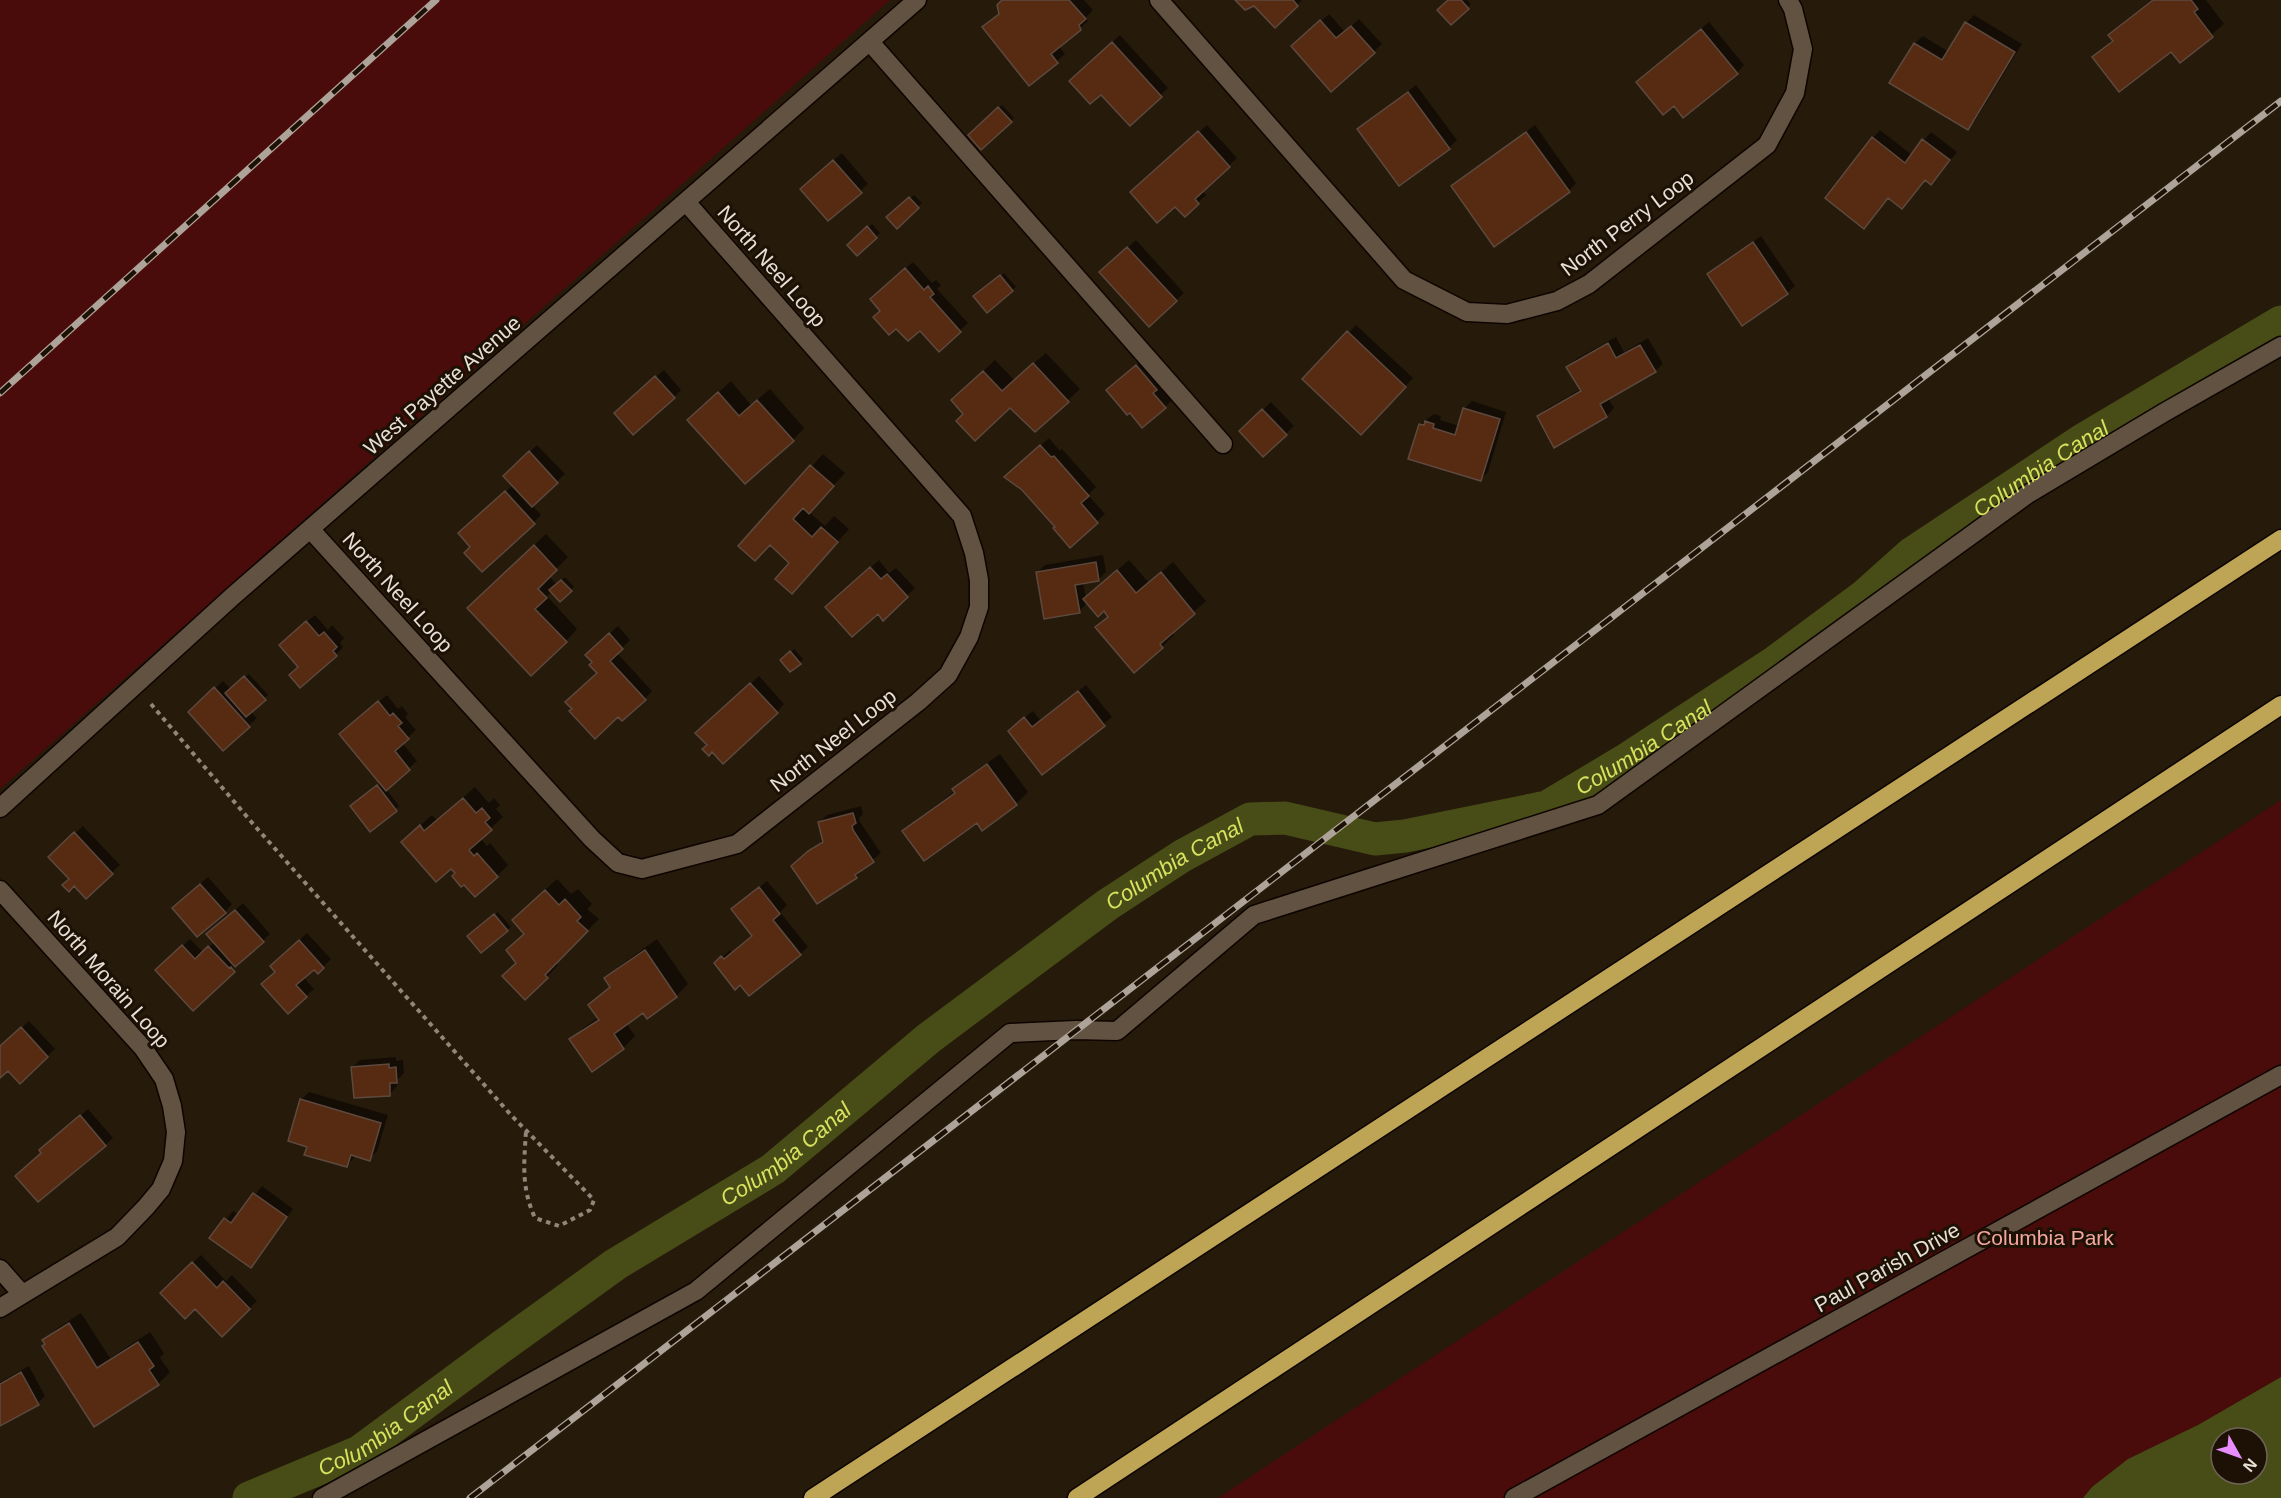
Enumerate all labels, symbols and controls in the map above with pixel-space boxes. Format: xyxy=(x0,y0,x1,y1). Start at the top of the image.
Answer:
street label: North Perry Loop xyxy=(1556,166,1698,280)
street label: North Neel Loop xyxy=(713,201,831,331)
street label: West Payette Avenue xyxy=(359,311,525,459)
water label: Columbia Canal xyxy=(1968,415,2114,522)
street label: North Neel Loop xyxy=(338,527,458,657)
street label: North Neel Loop xyxy=(766,684,900,796)
water label: Columbia Canal xyxy=(1571,694,1717,800)
water label: Columbia Canal xyxy=(1101,812,1248,915)
street label: North Morain Loop xyxy=(43,906,175,1052)
water label: Columbia Canal xyxy=(716,1096,856,1210)
street label: Paul Parish Drive xyxy=(1810,1218,1964,1316)
park label: Columbia Park xyxy=(1976,1226,2114,1249)
water label: Columbia Canal xyxy=(314,1374,458,1480)
north arrow xyxy=(2209,1426,2269,1486)
text: N xyxy=(2240,1455,2260,1475)

